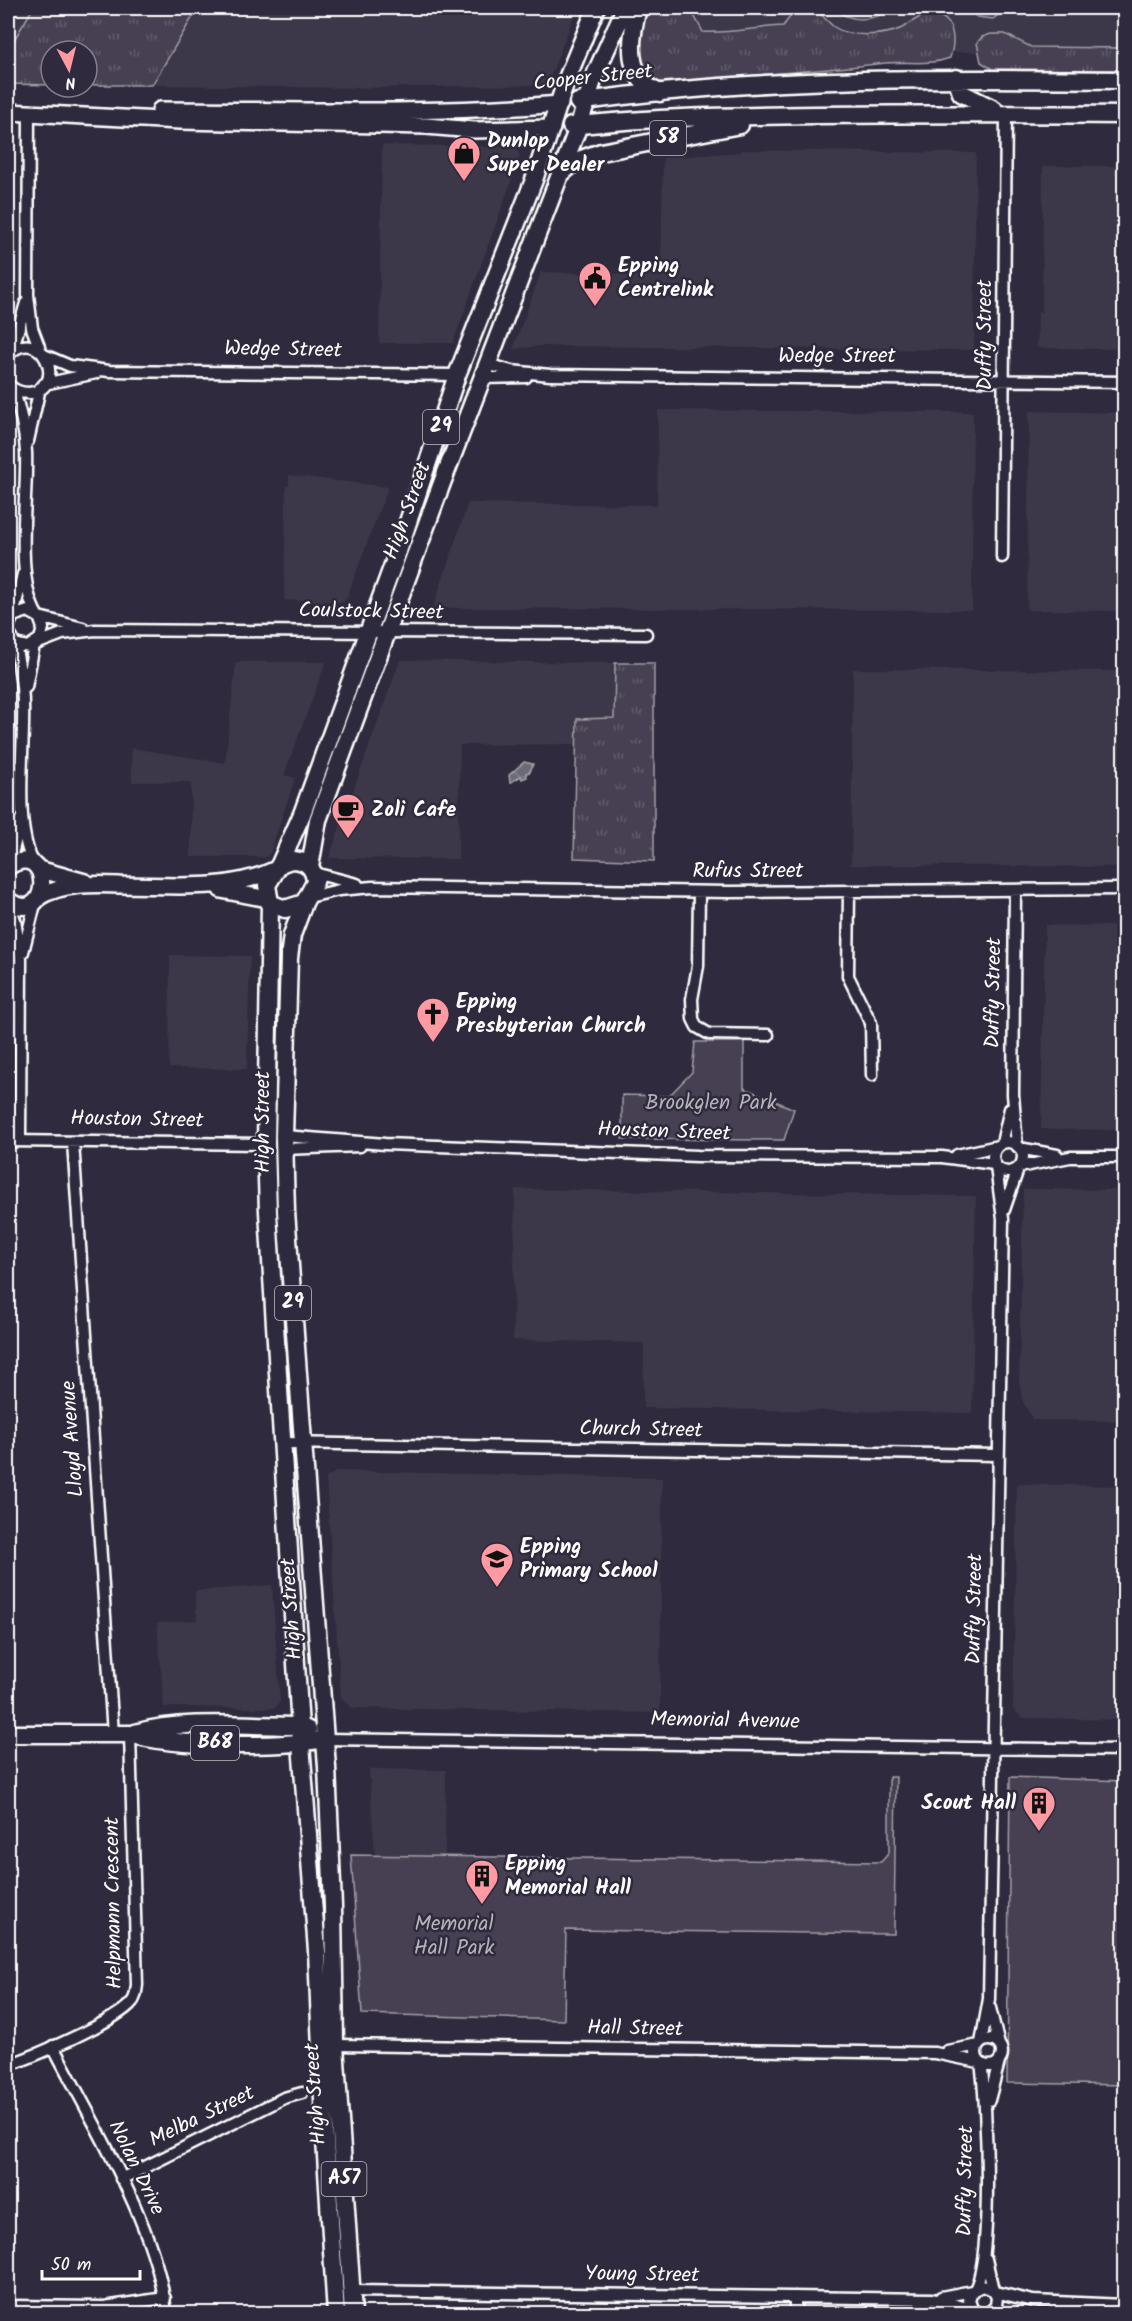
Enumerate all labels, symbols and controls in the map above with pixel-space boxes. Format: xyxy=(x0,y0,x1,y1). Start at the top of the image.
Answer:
north arrow xyxy=(39,39,99,99)
street label: Cooper Street xyxy=(532,55,655,101)
text: N xyxy=(64,69,77,95)
road number: 58 xyxy=(650,121,686,155)
place label: Dunlop Super Dealer xyxy=(487,125,606,182)
shop icon: Dunlop Super Dealer xyxy=(446,135,482,182)
place label: Epping Centrelink xyxy=(618,250,714,307)
public building icon: Epping Centrelink xyxy=(577,260,613,307)
street label: Duffy Street xyxy=(969,279,1002,390)
street label: Wedge Street xyxy=(224,332,343,368)
street label: Wedge Street xyxy=(778,340,897,373)
road number: 29 xyxy=(423,410,459,444)
street label: High Street xyxy=(375,457,441,565)
street label: Coulstock Street xyxy=(298,594,445,630)
cafe icon: Zoli Cafe xyxy=(330,792,366,839)
place label: Zoli Cafe xyxy=(371,794,456,827)
street label: Rufus Street xyxy=(693,855,804,888)
street label: Duffy Street xyxy=(977,936,1011,1049)
place label: Epping Presbyterian Church xyxy=(456,986,646,1043)
church icon: Epping Presbyterian Church xyxy=(415,996,451,1043)
street label: High Street xyxy=(247,1070,280,1173)
park label: Brookglen Park xyxy=(645,1087,777,1120)
street label: Houston Street xyxy=(70,1102,205,1138)
street label: Houston Street xyxy=(597,1113,732,1151)
road number: 29 xyxy=(275,1286,311,1320)
street label: Lloyd Avenue xyxy=(52,1379,94,1498)
street label: Church Street xyxy=(579,1412,704,1448)
place label: Epping Primary School xyxy=(520,1531,658,1588)
school or university icon: Epping Primary School xyxy=(479,1541,515,1588)
street label: Duffy Street xyxy=(958,1552,992,1665)
street label: High Street xyxy=(272,1556,312,1661)
street label: Memorial Avenue xyxy=(650,1703,801,1739)
road number: B68 xyxy=(191,1726,239,1760)
building icon: Scout Hall xyxy=(1021,1785,1057,1832)
place label: Scout Hall xyxy=(921,1787,1016,1820)
street label: Helpmann Crescent xyxy=(96,1816,132,1989)
place label: Epping Memorial Hall xyxy=(505,1848,631,1905)
building icon: Epping Memorial Hall xyxy=(464,1858,500,1905)
park label: Memorial Hall Park xyxy=(414,1908,494,1965)
street label: Hall Street xyxy=(587,2012,684,2046)
street label: High Street xyxy=(296,2041,336,2146)
street label: Melba Street xyxy=(144,2077,261,2157)
street label: Nolan Drive xyxy=(99,2115,173,2222)
street label: Duffy Street xyxy=(949,2124,983,2237)
road number: A57 xyxy=(322,2162,366,2196)
scale bar xyxy=(42,2243,140,2281)
text: 50 m xyxy=(51,2251,91,2280)
street label: Young Street xyxy=(584,2258,700,2293)

